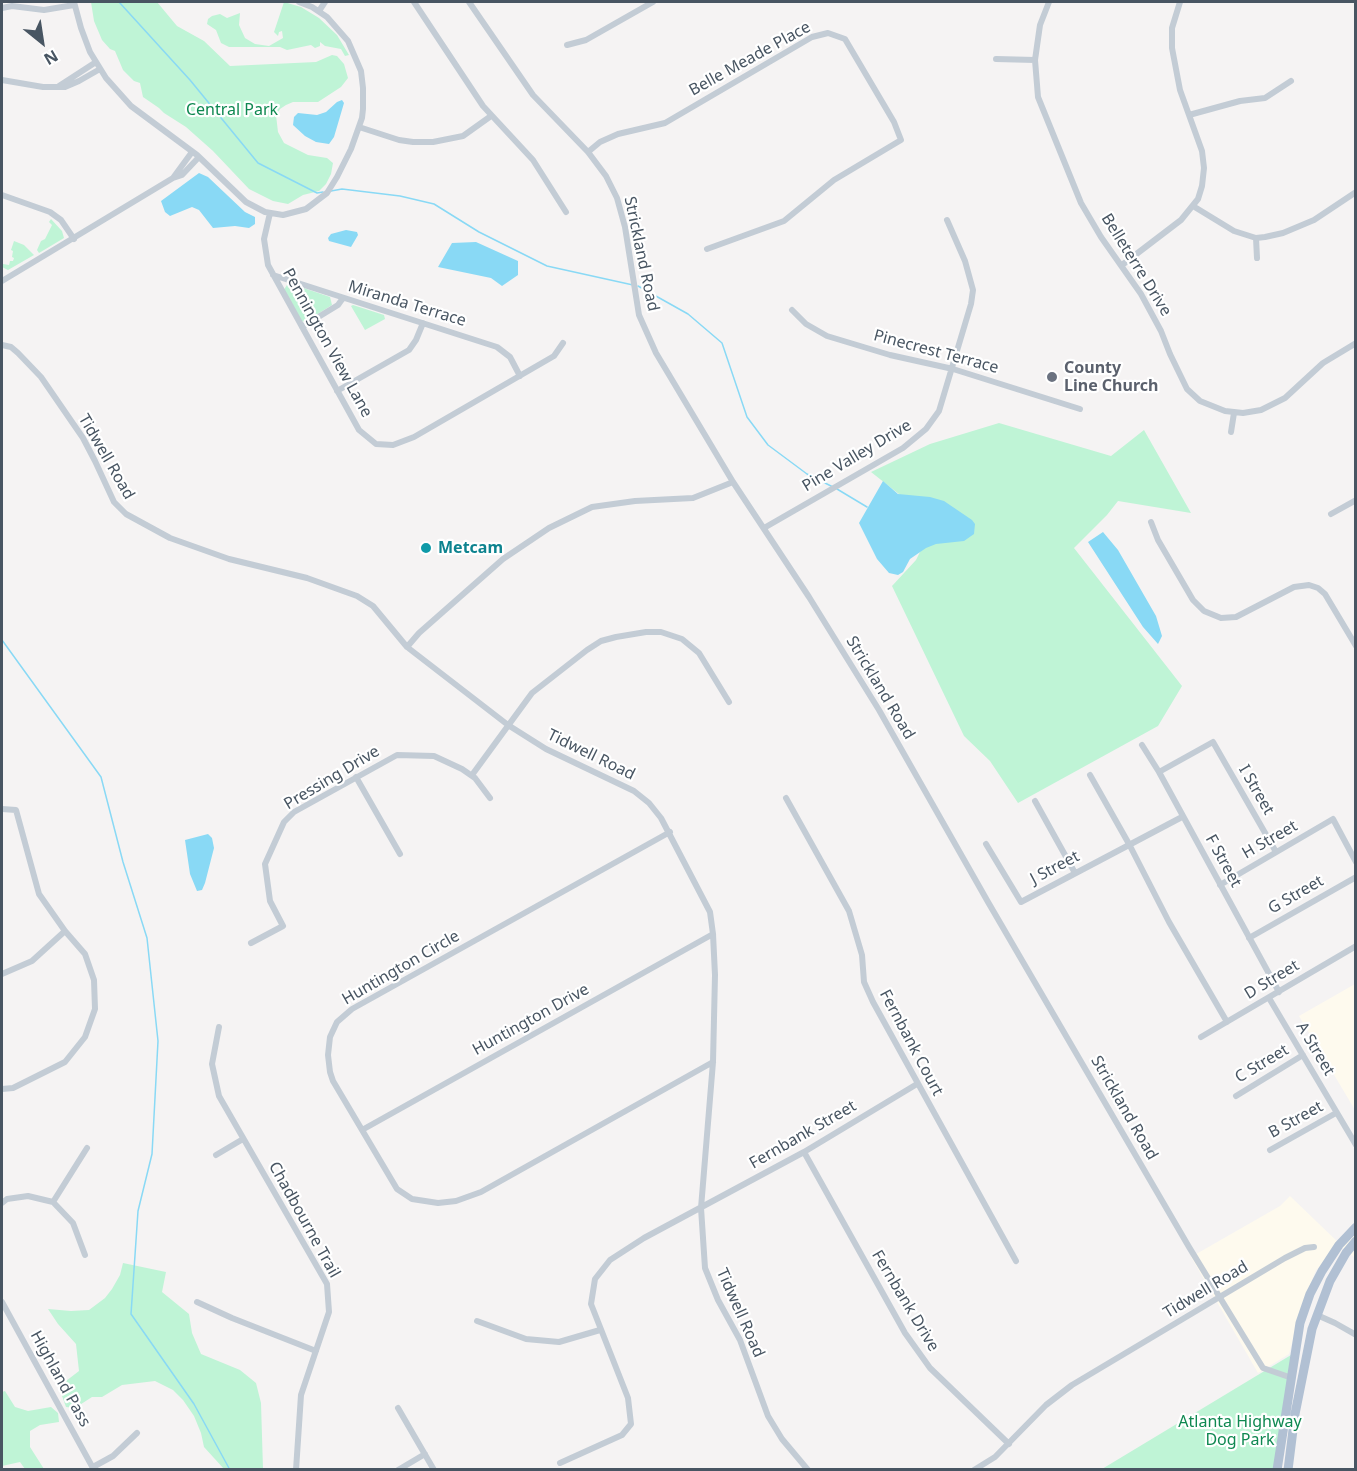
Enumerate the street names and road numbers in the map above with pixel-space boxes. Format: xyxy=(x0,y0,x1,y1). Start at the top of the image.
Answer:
street label: Belle Meade Place xyxy=(686,18,814,100)
street label: Strickland Road xyxy=(619,195,663,313)
street label: Belleterre Drive xyxy=(1097,210,1175,320)
street label: Pennington View Lane xyxy=(278,265,376,421)
street label: Miranda Terrace xyxy=(346,277,468,331)
street label: Pinecrest Terrace xyxy=(871,326,1001,378)
street label: Tidwell Road xyxy=(74,411,138,503)
street label: Pine Valley Drive xyxy=(799,416,915,496)
street label: Strickland Road xyxy=(842,633,918,743)
street label: Tidwell Road xyxy=(544,725,638,785)
street label: Pressing Drive xyxy=(281,742,383,814)
street label: I Street xyxy=(1234,762,1278,818)
street label: H Street xyxy=(1239,817,1301,863)
street label: F Street xyxy=(1201,831,1245,891)
street label: J Street xyxy=(1027,847,1083,889)
street label: G Street xyxy=(1265,872,1327,918)
street label: Huntington Circle xyxy=(339,927,463,1009)
street label: D Street xyxy=(1241,956,1303,1004)
street label: Huntington Drive xyxy=(469,980,593,1060)
street label: Fernbank Court xyxy=(875,987,947,1099)
street label: A Street xyxy=(1292,1019,1338,1079)
street label: C Street xyxy=(1232,1041,1292,1087)
street label: Strickland Road xyxy=(1086,1053,1162,1163)
street label: Fernbank Street xyxy=(746,1097,860,1173)
street label: B Street xyxy=(1265,1097,1327,1143)
street label: Chadbourne Trail xyxy=(264,1159,344,1281)
street label: Fernbank Drive xyxy=(867,1247,943,1355)
street label: Tidwell Road xyxy=(1160,1257,1252,1323)
street label: Tidwell Road xyxy=(712,1266,768,1360)
street label: Highland Pass xyxy=(26,1328,94,1430)

